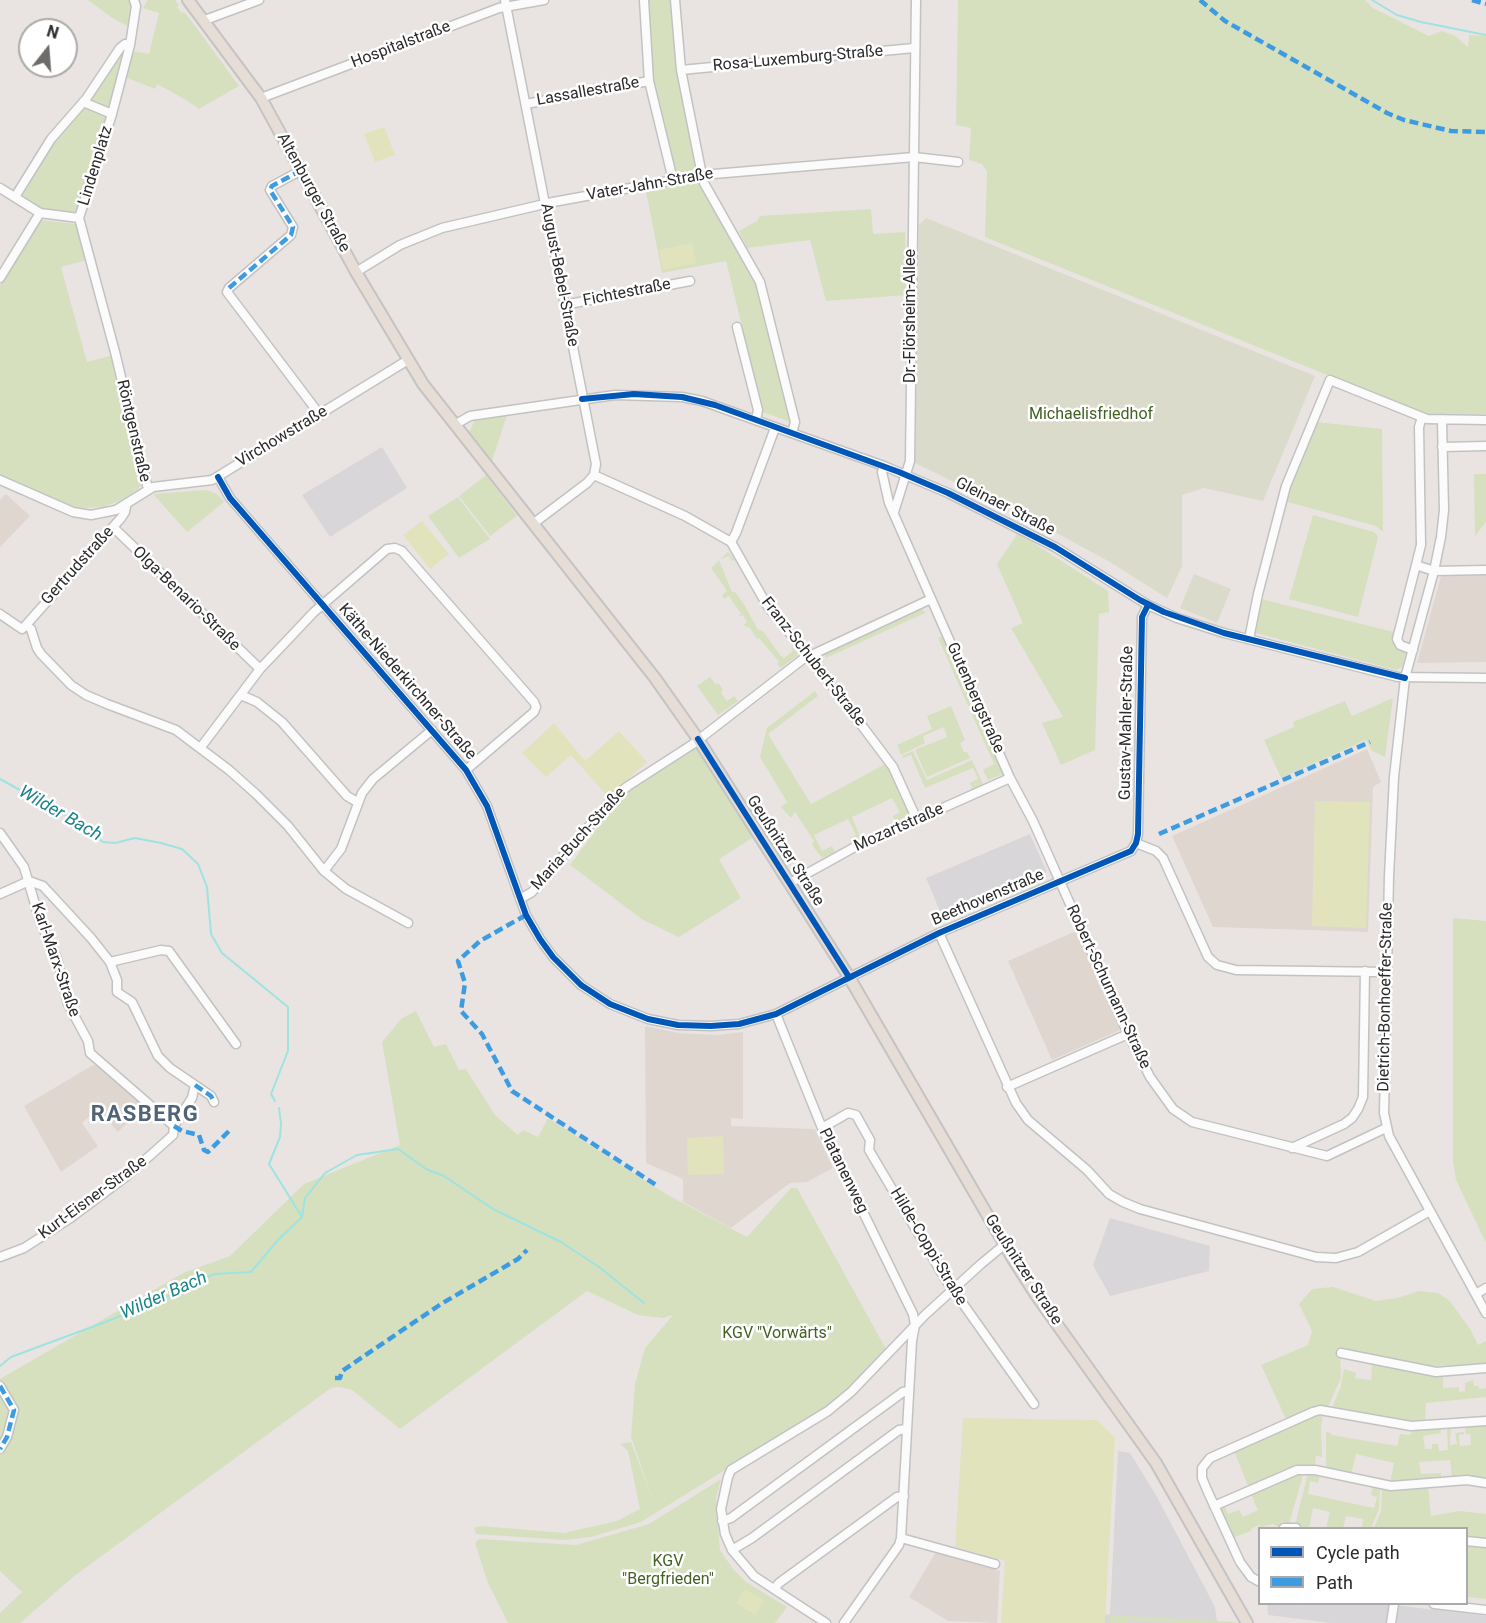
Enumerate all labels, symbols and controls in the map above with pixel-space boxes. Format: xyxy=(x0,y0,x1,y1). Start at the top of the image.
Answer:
street label: Hospitalstraße xyxy=(349,17,453,73)
north arrow xyxy=(18,18,78,78)
text: N xyxy=(45,21,61,43)
street label: Rosa-Luxemburg-Straße xyxy=(712,42,884,76)
street label: Lassallestraße xyxy=(535,74,641,110)
street label: Lindenplatz xyxy=(75,124,117,208)
street label: Altenburger Straße xyxy=(272,130,354,256)
street label: Vater-Jahn-Straße xyxy=(585,164,715,206)
street label: August-Bebel-Straße xyxy=(536,202,582,348)
street label: Dr.-Flörsheim-Allee xyxy=(901,249,921,383)
street label: Fichtestraße xyxy=(582,275,672,311)
street label: Röntgenstraße xyxy=(112,378,154,484)
street label: Virchowstraße xyxy=(233,402,331,472)
park label: Michaelisfriedhof xyxy=(1029,405,1153,425)
street label: Gleinaer Straße xyxy=(952,474,1058,540)
street label: Gertrudstraße xyxy=(38,523,118,609)
street label: Olga-Benario-Straße xyxy=(128,543,244,655)
street label: Franz-Schubert-Straße xyxy=(757,594,869,730)
street label: Käthe-Niederkirchner-Straße xyxy=(334,600,480,764)
street label: Gutenbergstraße xyxy=(942,640,1008,756)
street label: Gustav-Mahler-Straße xyxy=(1116,646,1138,800)
water label: Wilder Bach xyxy=(15,782,105,846)
street label: Maria-Buch-Straße xyxy=(528,784,630,894)
street label: Geußnitzer Straße xyxy=(742,792,828,910)
street label: Mozartstraße xyxy=(851,800,947,856)
street label: Beethovenstraße xyxy=(929,866,1047,930)
street label: Karl-Marx-Straße xyxy=(26,900,84,1020)
street label: Robert-Schumann-Straße xyxy=(1062,902,1154,1072)
street label: Dietrich-Bonhoeffer-Straße xyxy=(1375,902,1397,1092)
district label: RASBERG xyxy=(91,1102,199,1128)
street label: Platanenweg xyxy=(814,1125,872,1217)
street label: Kurt-Eisner-Straße xyxy=(35,1152,151,1244)
street label: Hilde-Coppi-Straße xyxy=(885,1185,971,1309)
street label: Geußnitzer Straße xyxy=(980,1211,1066,1329)
water label: Wilder Bach xyxy=(117,1267,211,1325)
park label: KGV "Vorwärts" xyxy=(722,1324,832,1344)
legend xyxy=(1258,1527,1468,1605)
text: Cycle path xyxy=(1316,1542,1400,1563)
park label: KGV "Bergfrieden" xyxy=(622,1552,714,1590)
text: Path xyxy=(1316,1572,1353,1593)

